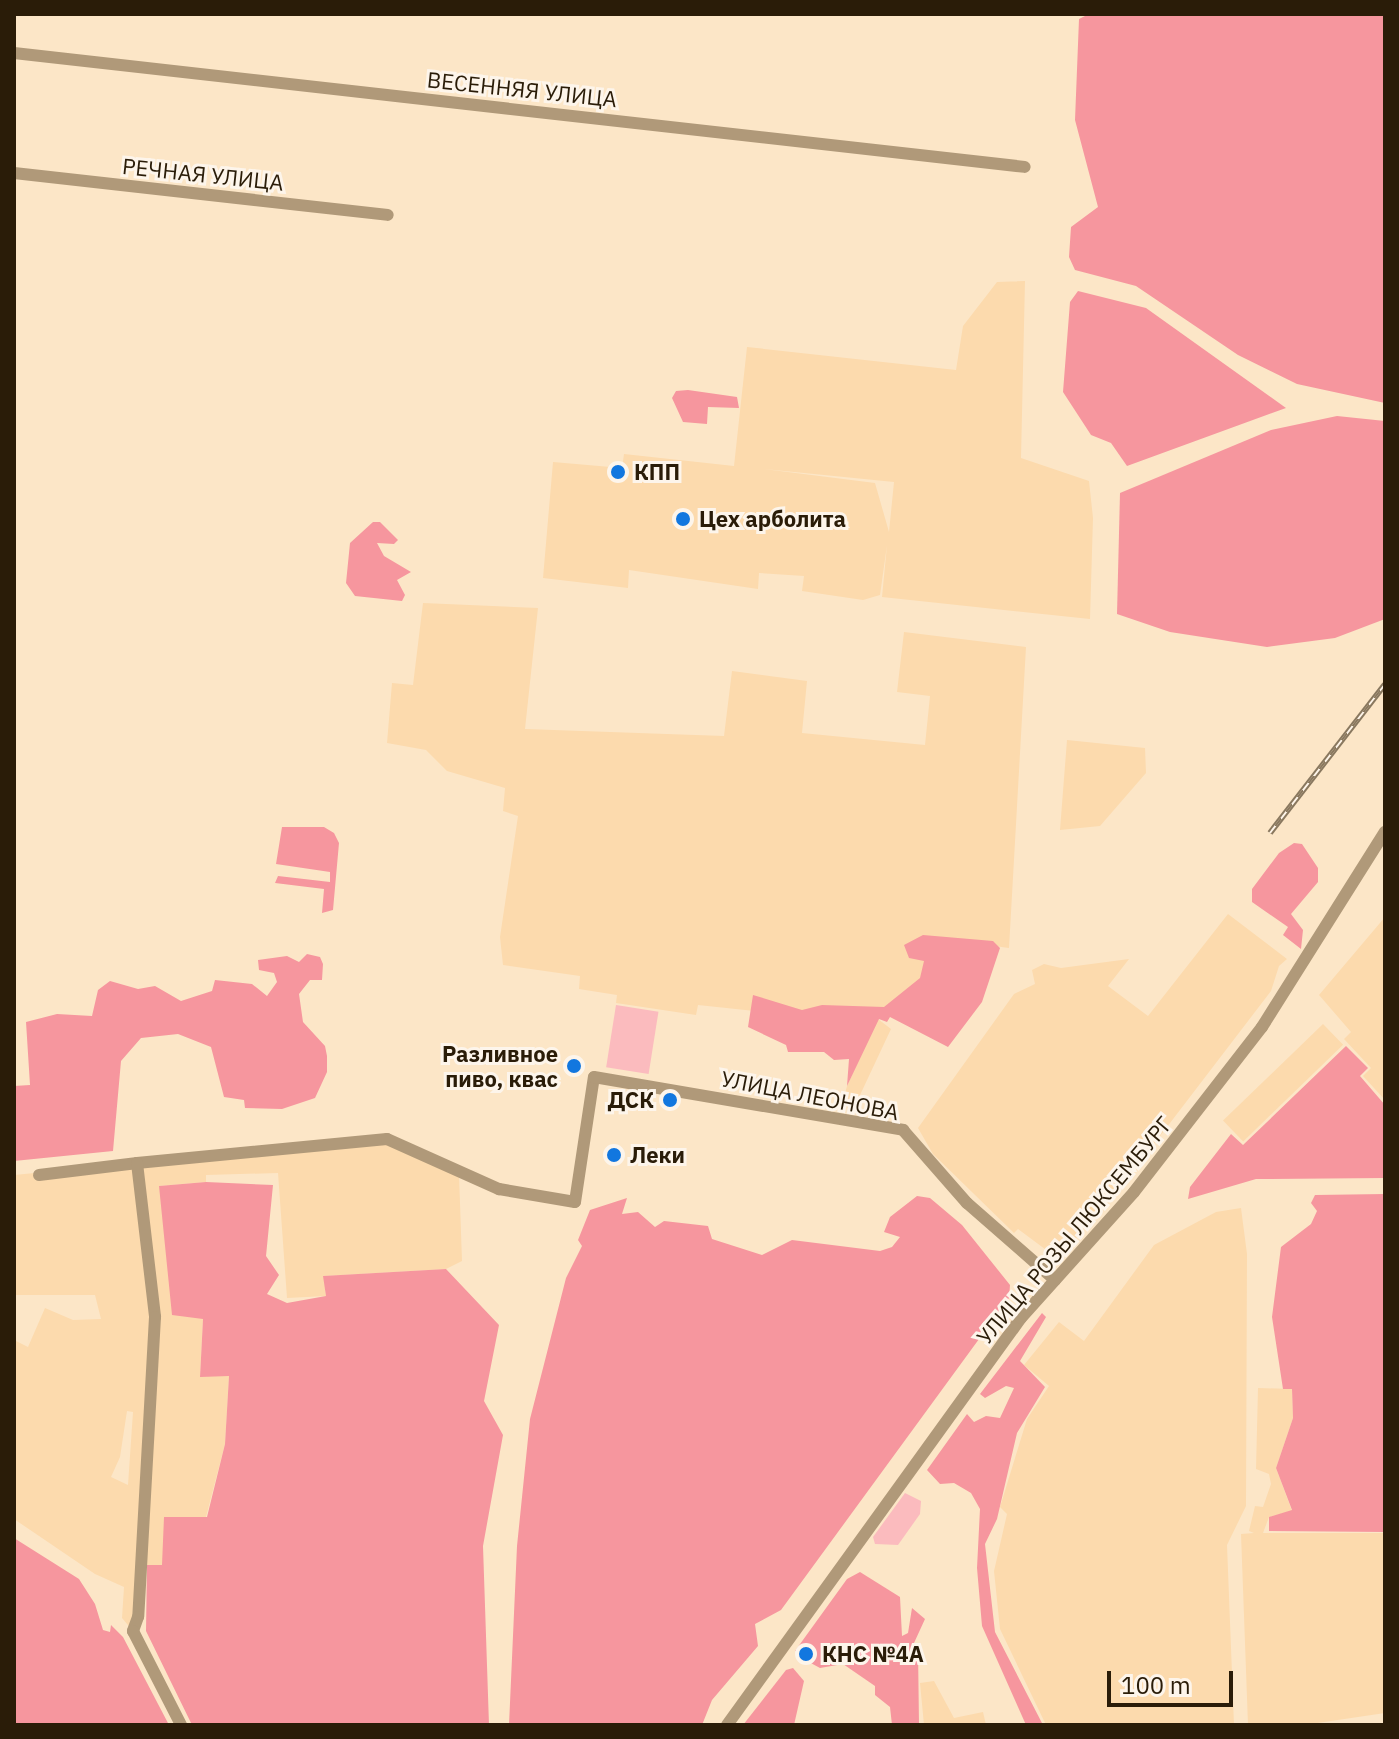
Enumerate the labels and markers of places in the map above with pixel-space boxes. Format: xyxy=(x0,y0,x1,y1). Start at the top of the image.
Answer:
place label: КПП xyxy=(634,459,680,485)
marker: КПП xyxy=(609,463,627,481)
place label: Цех арболита xyxy=(699,506,846,532)
marker: Цех арболита xyxy=(674,510,692,528)
place label: Разливное пиво, квас xyxy=(442,1040,558,1092)
marker: Разливное пиво, квас xyxy=(565,1057,583,1075)
place label: ДСК xyxy=(607,1087,654,1113)
marker: ДСК xyxy=(661,1091,679,1109)
place label: Леки xyxy=(630,1142,685,1168)
marker: Леки xyxy=(605,1146,623,1164)
place label: КНС №4А xyxy=(822,1641,924,1667)
marker: КНС №4А xyxy=(797,1645,815,1663)

